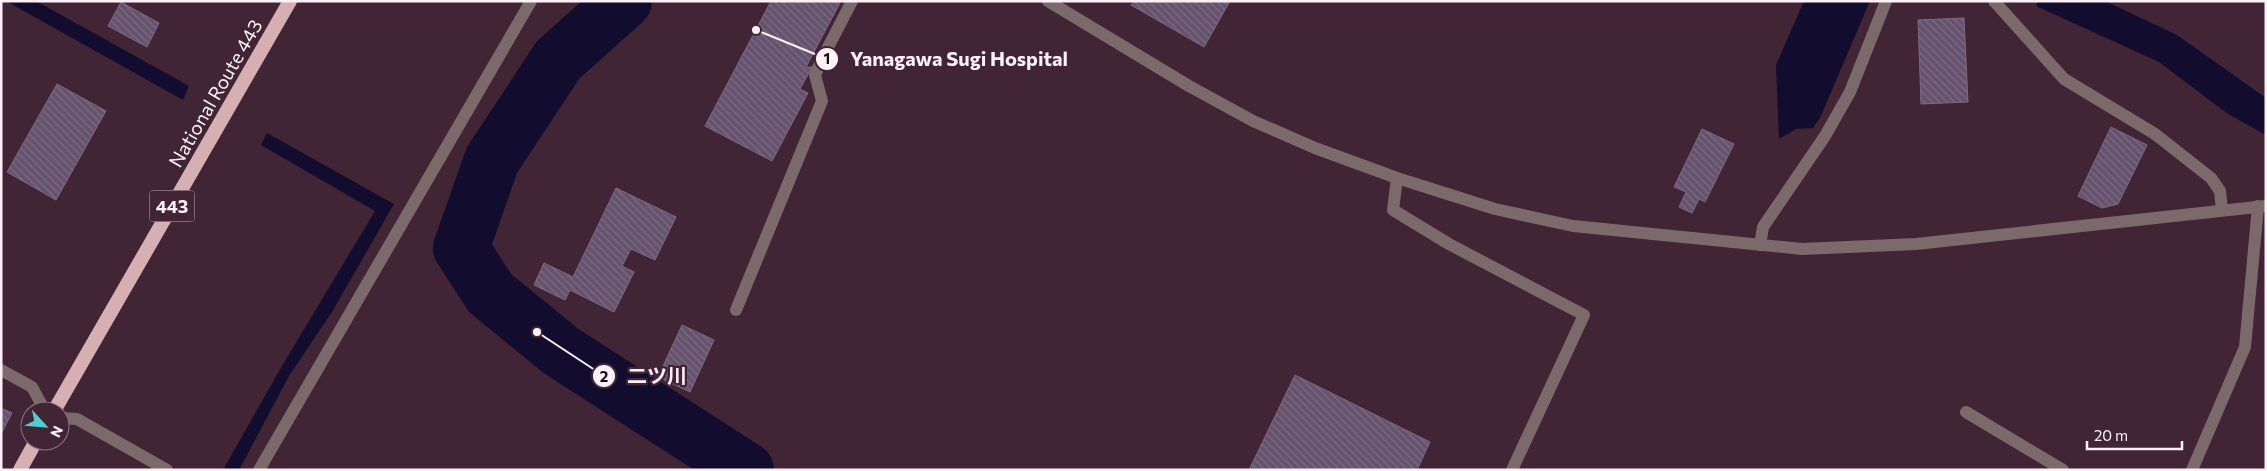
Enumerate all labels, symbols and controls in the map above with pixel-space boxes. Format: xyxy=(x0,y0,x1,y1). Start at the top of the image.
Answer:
street label: National Route 443 xyxy=(163,15,267,171)
callout: Yanagawa Sugi Hospital xyxy=(815,41,1078,76)
text: Yanagawa Sugi Hospital xyxy=(850,46,1068,70)
text: 1 xyxy=(824,49,830,67)
road number: 443 xyxy=(150,190,194,222)
callout: 二ツ川 xyxy=(592,359,697,394)
text: 二ツ川 xyxy=(627,363,687,387)
text: 2 xyxy=(600,367,608,385)
north arrow xyxy=(20,401,70,451)
scale bar xyxy=(2087,418,2182,450)
text: N xyxy=(47,423,67,440)
text: 20 m xyxy=(2094,426,2128,444)

